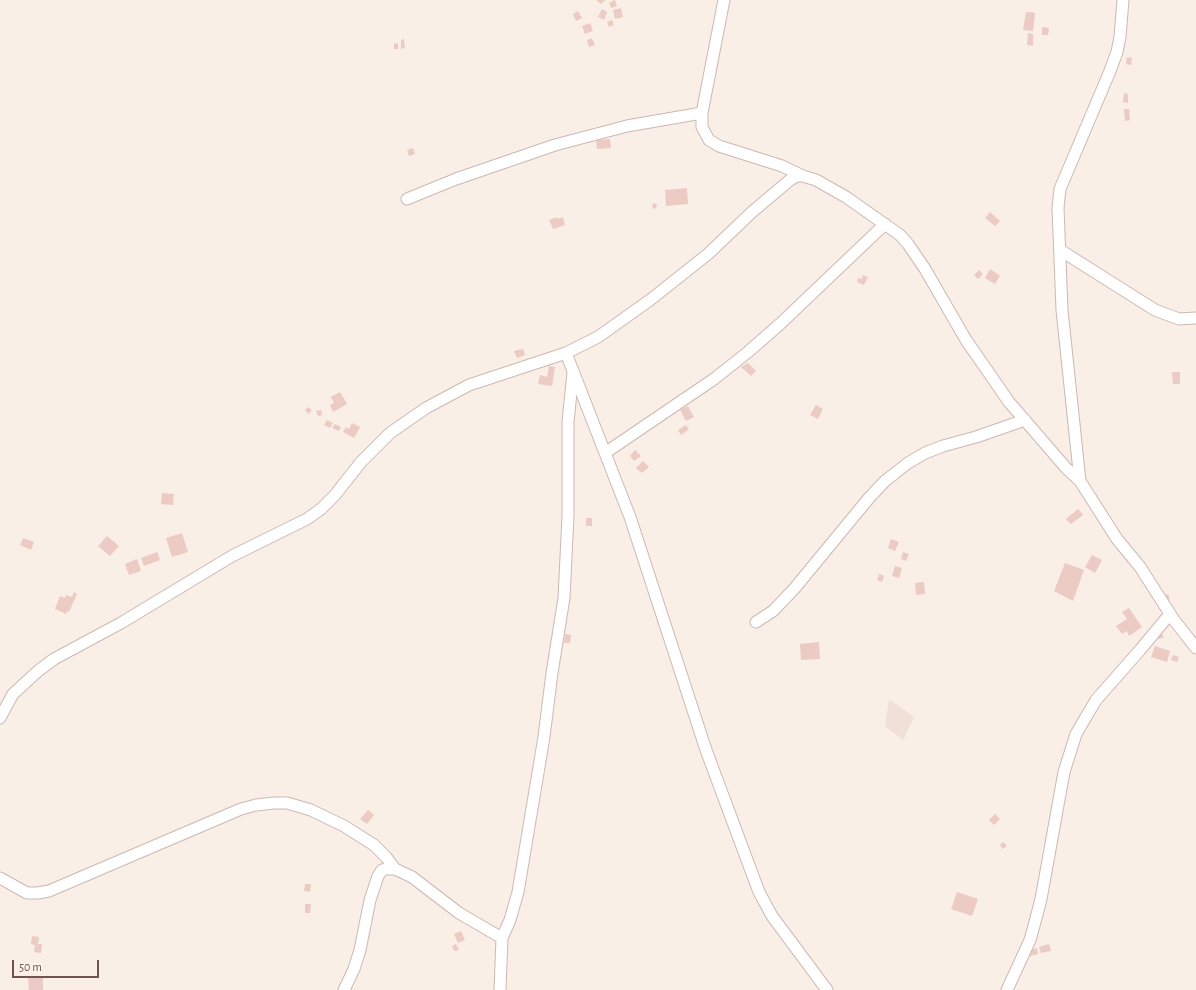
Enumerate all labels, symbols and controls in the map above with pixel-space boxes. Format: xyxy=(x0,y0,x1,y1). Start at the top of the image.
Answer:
scale bar xyxy=(14,952,101,978)
text: 50 m xyxy=(19,961,42,973)

